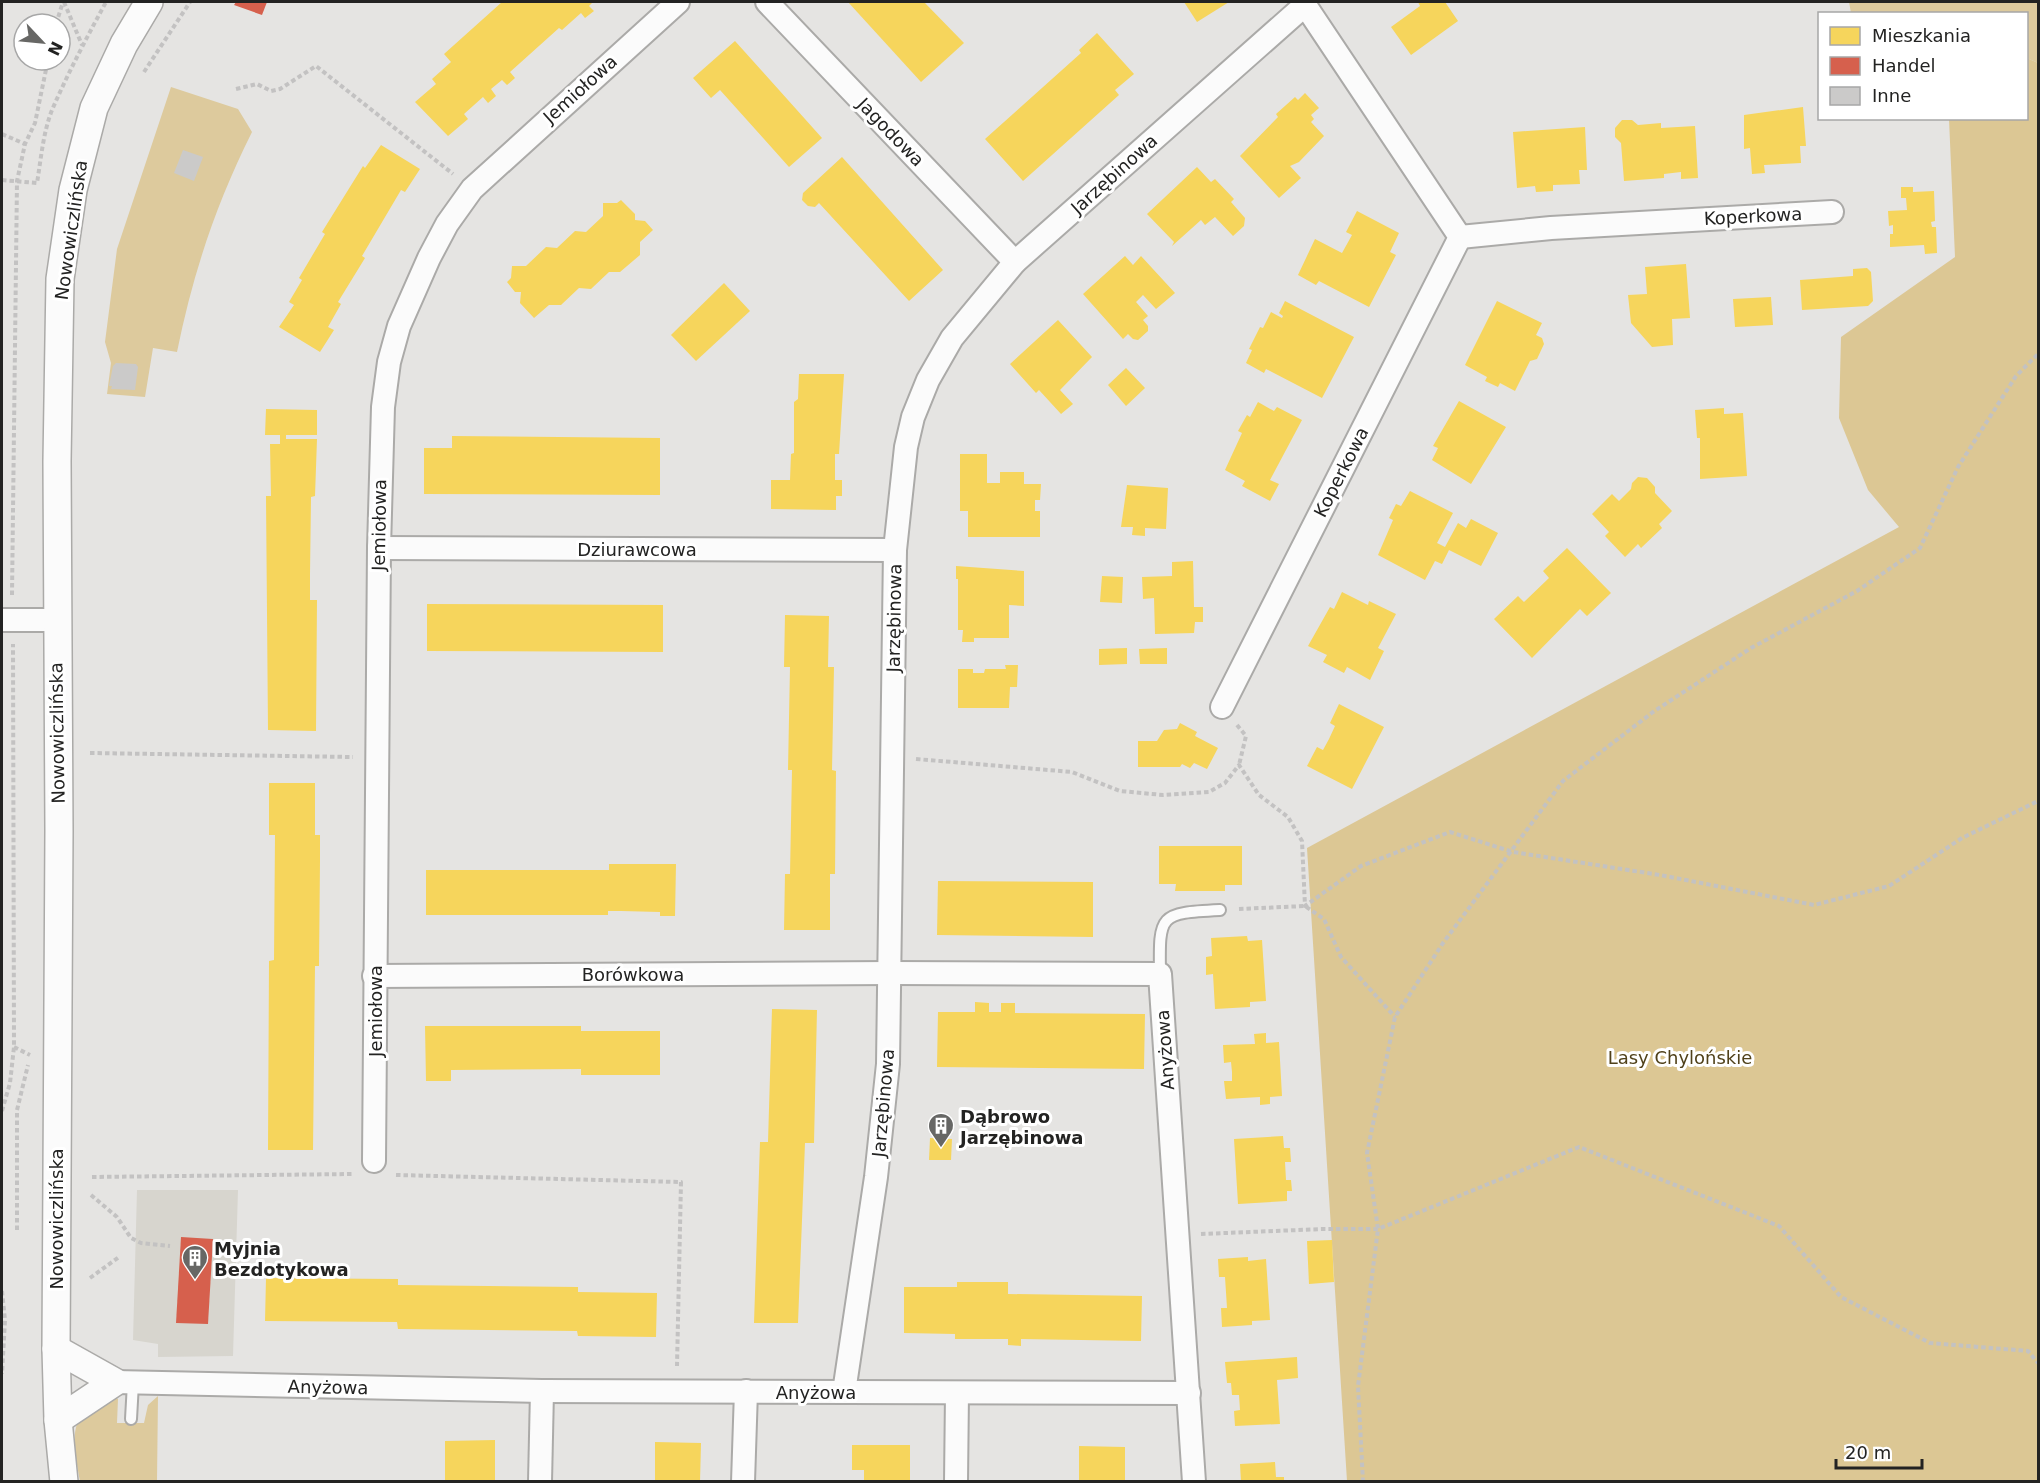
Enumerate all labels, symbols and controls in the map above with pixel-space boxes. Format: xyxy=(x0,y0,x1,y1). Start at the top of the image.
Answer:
north arrow xyxy=(12,12,72,72)
legend xyxy=(1818,12,2028,120)
text: Mieszkania xyxy=(1872,25,1971,46)
text: N xyxy=(44,38,67,59)
street label: Jemiołowa xyxy=(538,50,621,128)
text: Handel xyxy=(1872,55,1935,76)
text: Inne xyxy=(1872,85,1911,106)
street label: Jagodowa xyxy=(853,93,929,171)
street label: Jarzębinowa xyxy=(1066,130,1161,219)
street label: Nowowiczlińska xyxy=(51,159,91,301)
street label: Koperkowa xyxy=(1703,203,1803,229)
street label: Koperkowa xyxy=(1309,423,1373,521)
street label: Jemiołowa xyxy=(368,479,390,572)
street label: Dziurawcowa xyxy=(577,539,697,560)
street label: Jarzębinowa xyxy=(883,563,905,674)
street label: Nowowiczlińska xyxy=(45,662,69,804)
street label: Borówkowa xyxy=(582,964,684,985)
street label: Jemiołowa xyxy=(365,965,386,1058)
street label: Anyżowa xyxy=(1152,1009,1178,1091)
park label: Lasy Chylońskie xyxy=(1608,1047,1752,1068)
street label: Jarzębinowa xyxy=(868,1048,898,1159)
place label: Dąbrowo Jarzębinowa xyxy=(958,1106,1083,1148)
building icon: Dąbrowo Jarzębinowa xyxy=(926,1111,956,1149)
street label: Nowowiczlińska xyxy=(46,1148,67,1290)
place label: Myjnia Bezdotykowa xyxy=(214,1238,349,1280)
building icon: Myjnia Bezdotykowa xyxy=(180,1243,210,1281)
street label: Anyżowa xyxy=(288,1376,368,1398)
street label: Anyżowa xyxy=(776,1382,856,1403)
scale bar xyxy=(1836,1432,1922,1470)
text: 20 m xyxy=(1845,1442,1891,1463)

